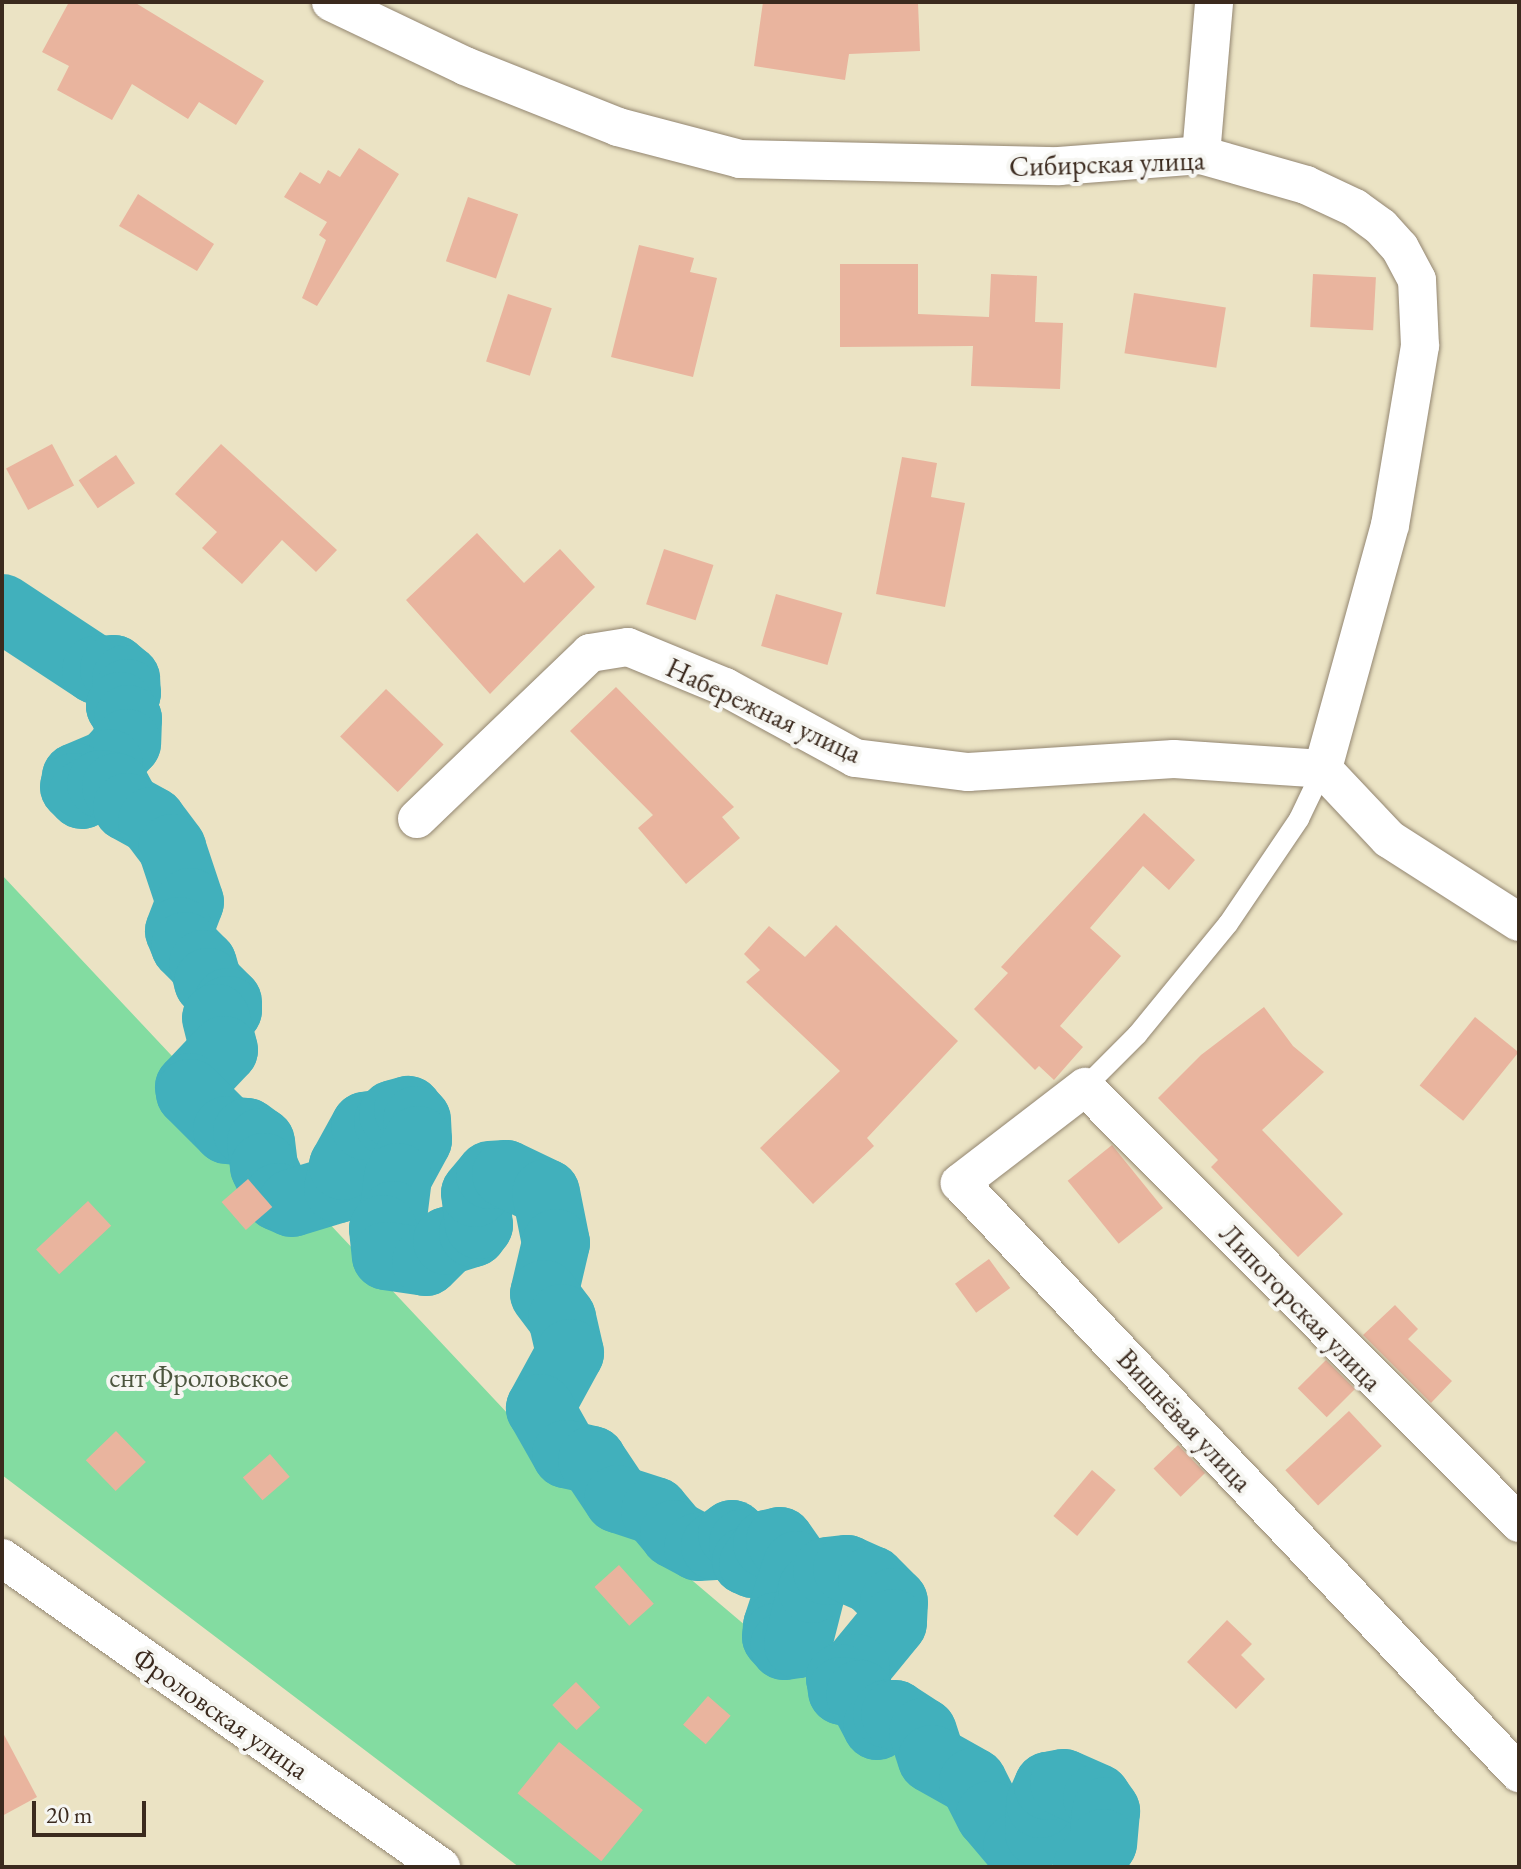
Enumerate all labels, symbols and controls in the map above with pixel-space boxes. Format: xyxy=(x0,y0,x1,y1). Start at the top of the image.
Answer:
street label: Сибирская улица xyxy=(1009,143,1205,183)
street label: Набережная улица xyxy=(661,650,867,770)
street label: Липогорская улица xyxy=(1213,1216,1389,1398)
street label: Вишнёвая улица xyxy=(1110,1342,1260,1498)
park label: снт Фроловское xyxy=(109,1360,289,1394)
street label: Фроловская улица xyxy=(127,1640,315,1786)
scale bar xyxy=(36,1785,150,1835)
text: 20 m xyxy=(46,1799,93,1830)

